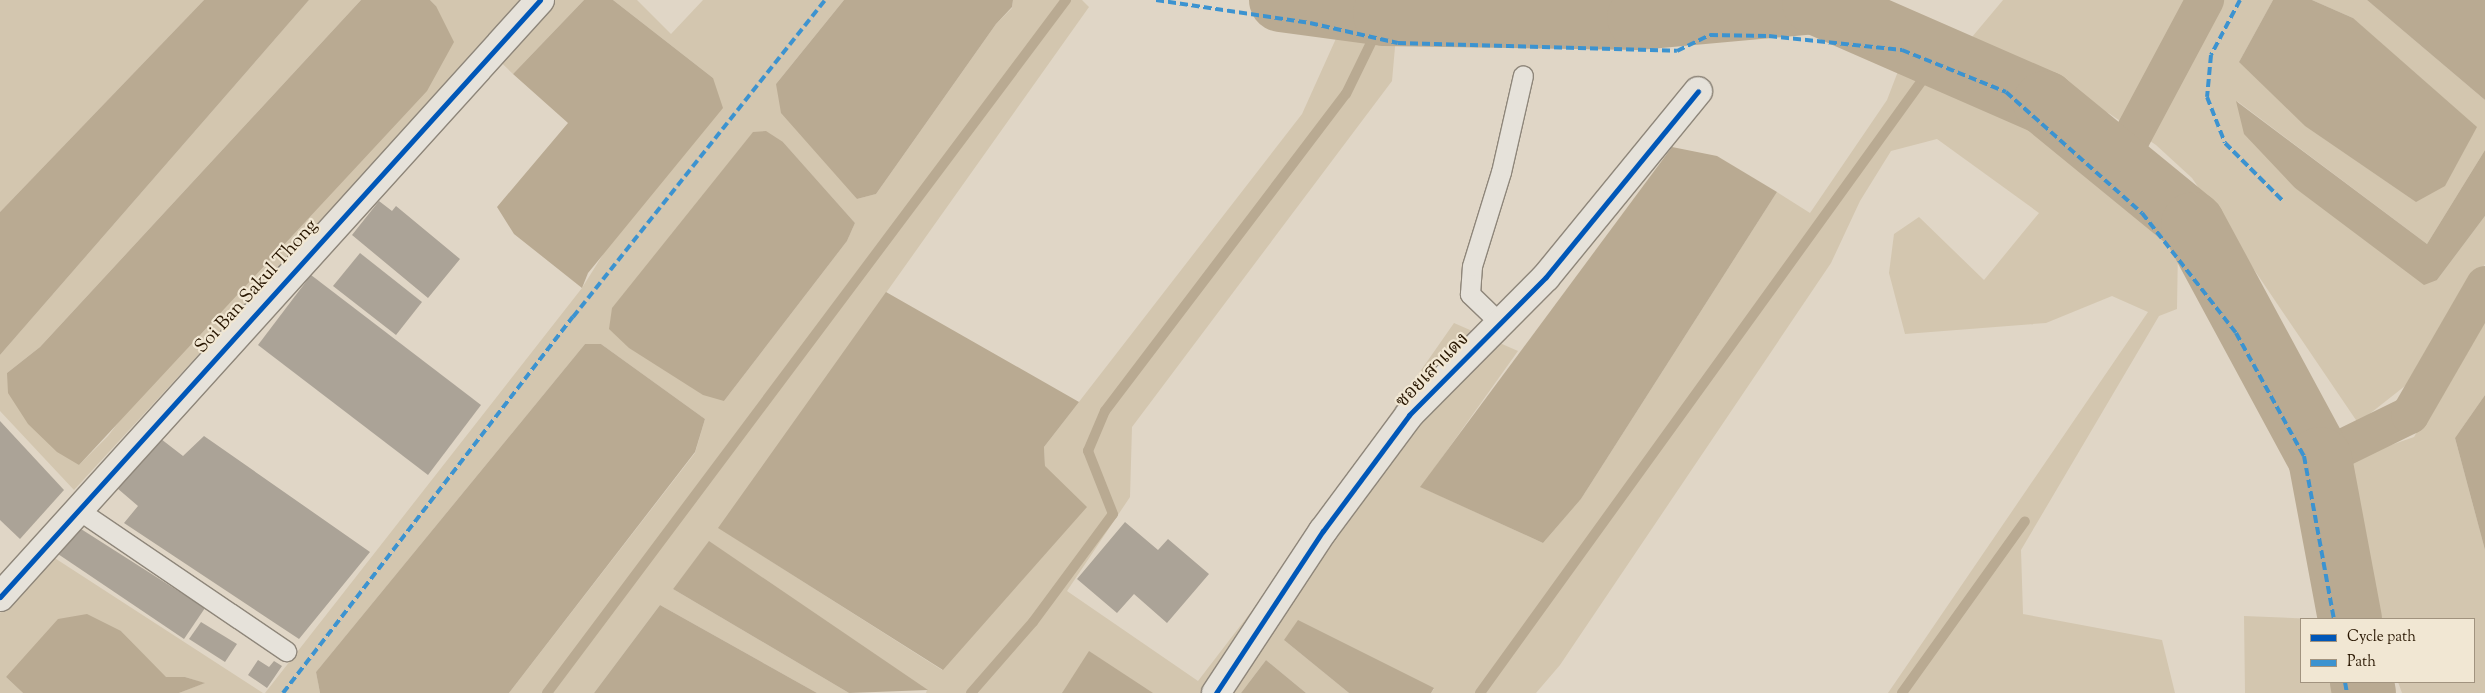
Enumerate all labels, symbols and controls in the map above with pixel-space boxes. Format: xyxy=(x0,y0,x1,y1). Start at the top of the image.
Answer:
street label: Soi Ban Sakul Thong xyxy=(191,215,323,359)
street label: ซอยเสาแดง xyxy=(1392,329,1474,413)
legend xyxy=(2300,618,2475,683)
text: Cycle path xyxy=(2347,627,2416,648)
text: Path xyxy=(2347,652,2376,673)

